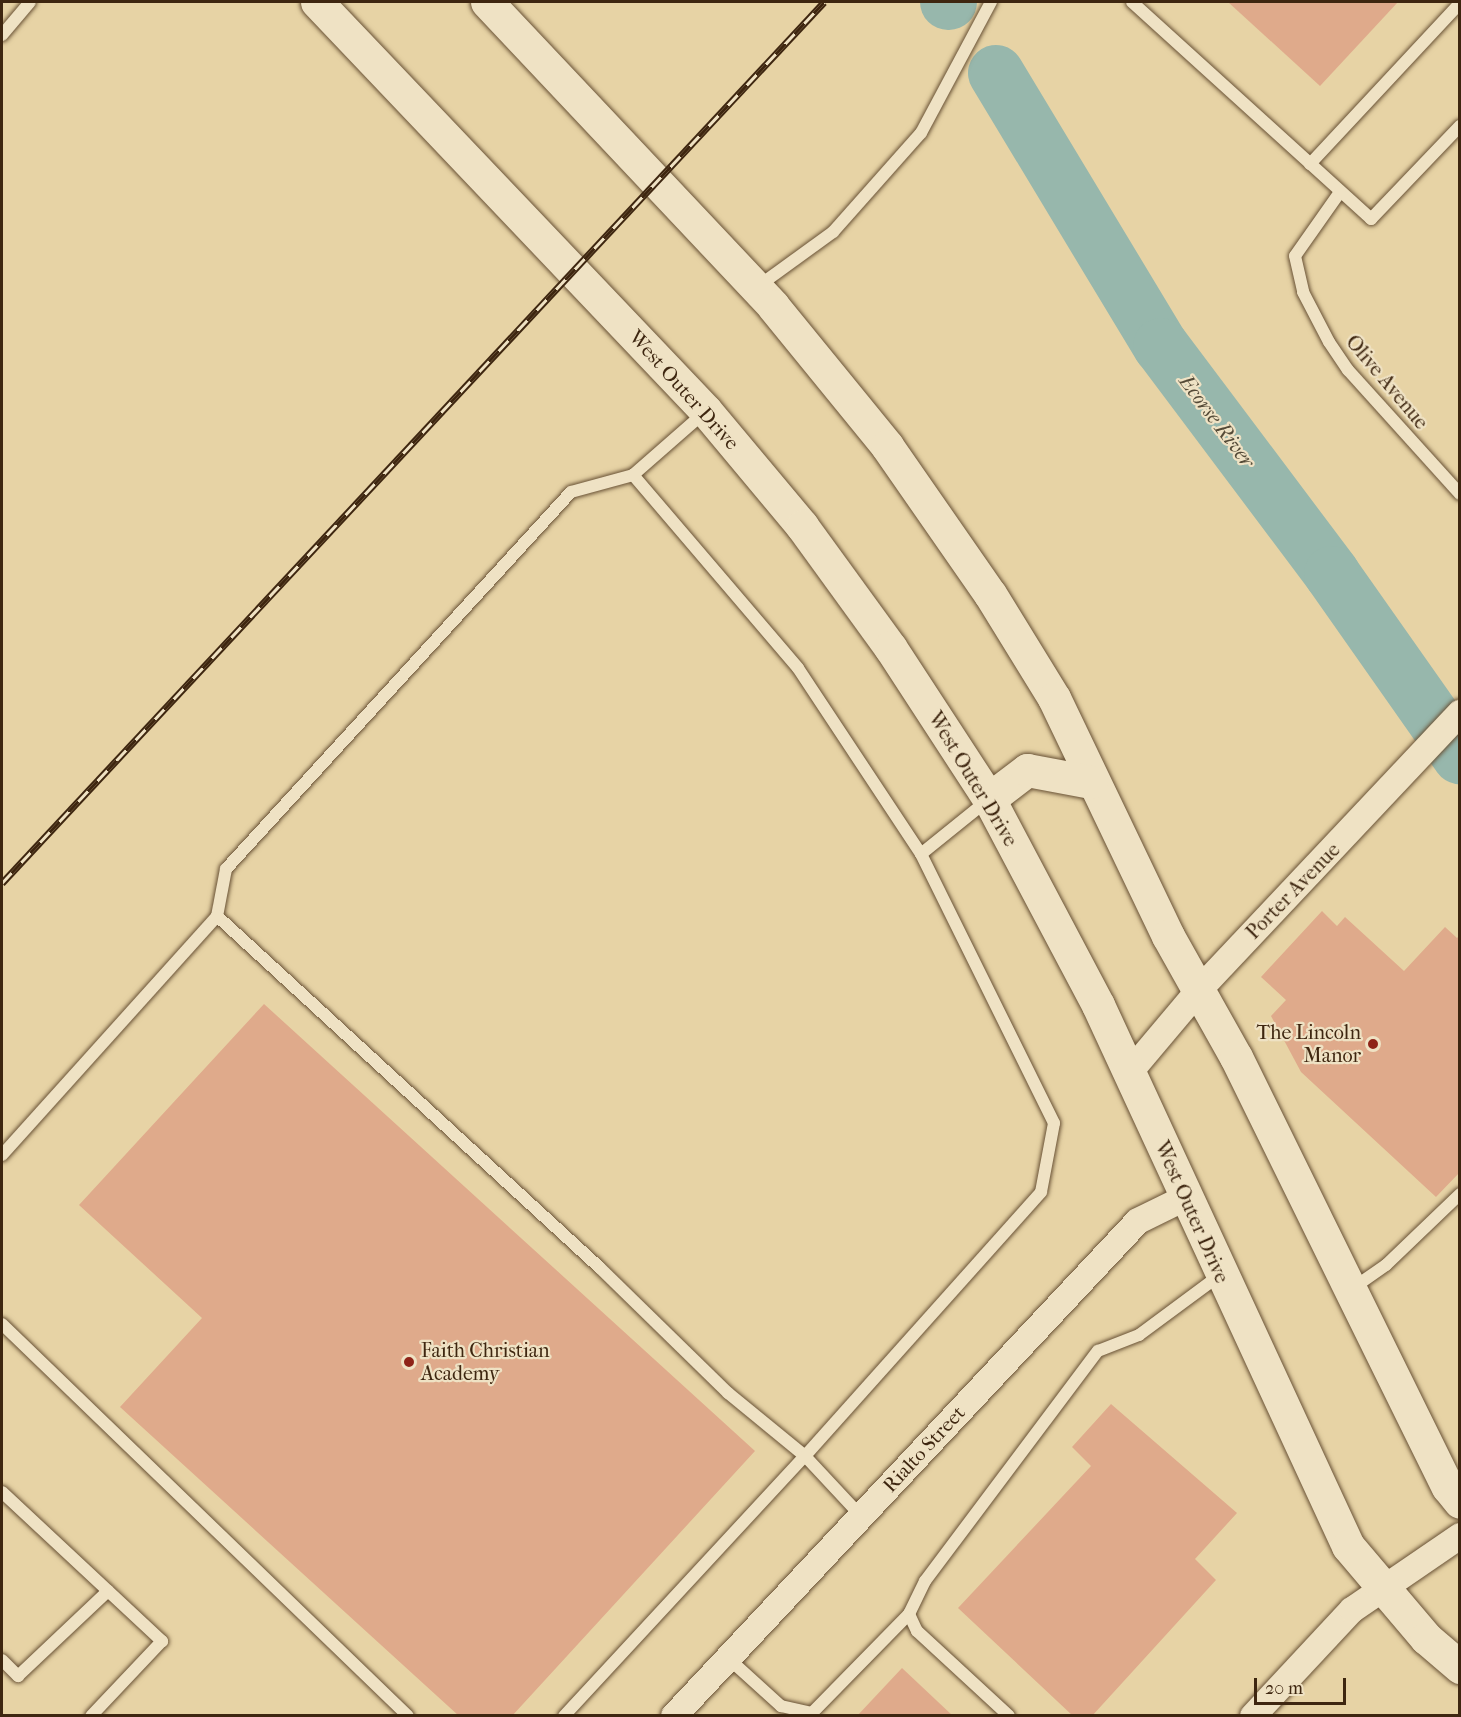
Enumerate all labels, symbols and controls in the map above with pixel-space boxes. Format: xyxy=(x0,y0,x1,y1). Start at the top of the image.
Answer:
street label: West Outer Drive xyxy=(624,325,744,455)
street label: Olive Avenue xyxy=(1341,330,1433,434)
water label: Ecorse River xyxy=(1174,370,1260,472)
street label: West Outer Drive xyxy=(923,707,1023,851)
street label: Porter Avenue xyxy=(1241,838,1345,944)
place label: The Lincoln Manor xyxy=(1256,1020,1361,1067)
marker: The Lincoln Manor xyxy=(1366,1037,1380,1051)
street label: West Outer Drive xyxy=(1150,1137,1234,1287)
place label: Faith Christian Academy xyxy=(421,1338,550,1385)
marker: Faith Christian Academy xyxy=(402,1355,416,1369)
street label: Rialto Street xyxy=(878,1401,970,1497)
scale bar xyxy=(1257,1666,1348,1704)
text: 20 m xyxy=(1265,1678,1303,1699)

